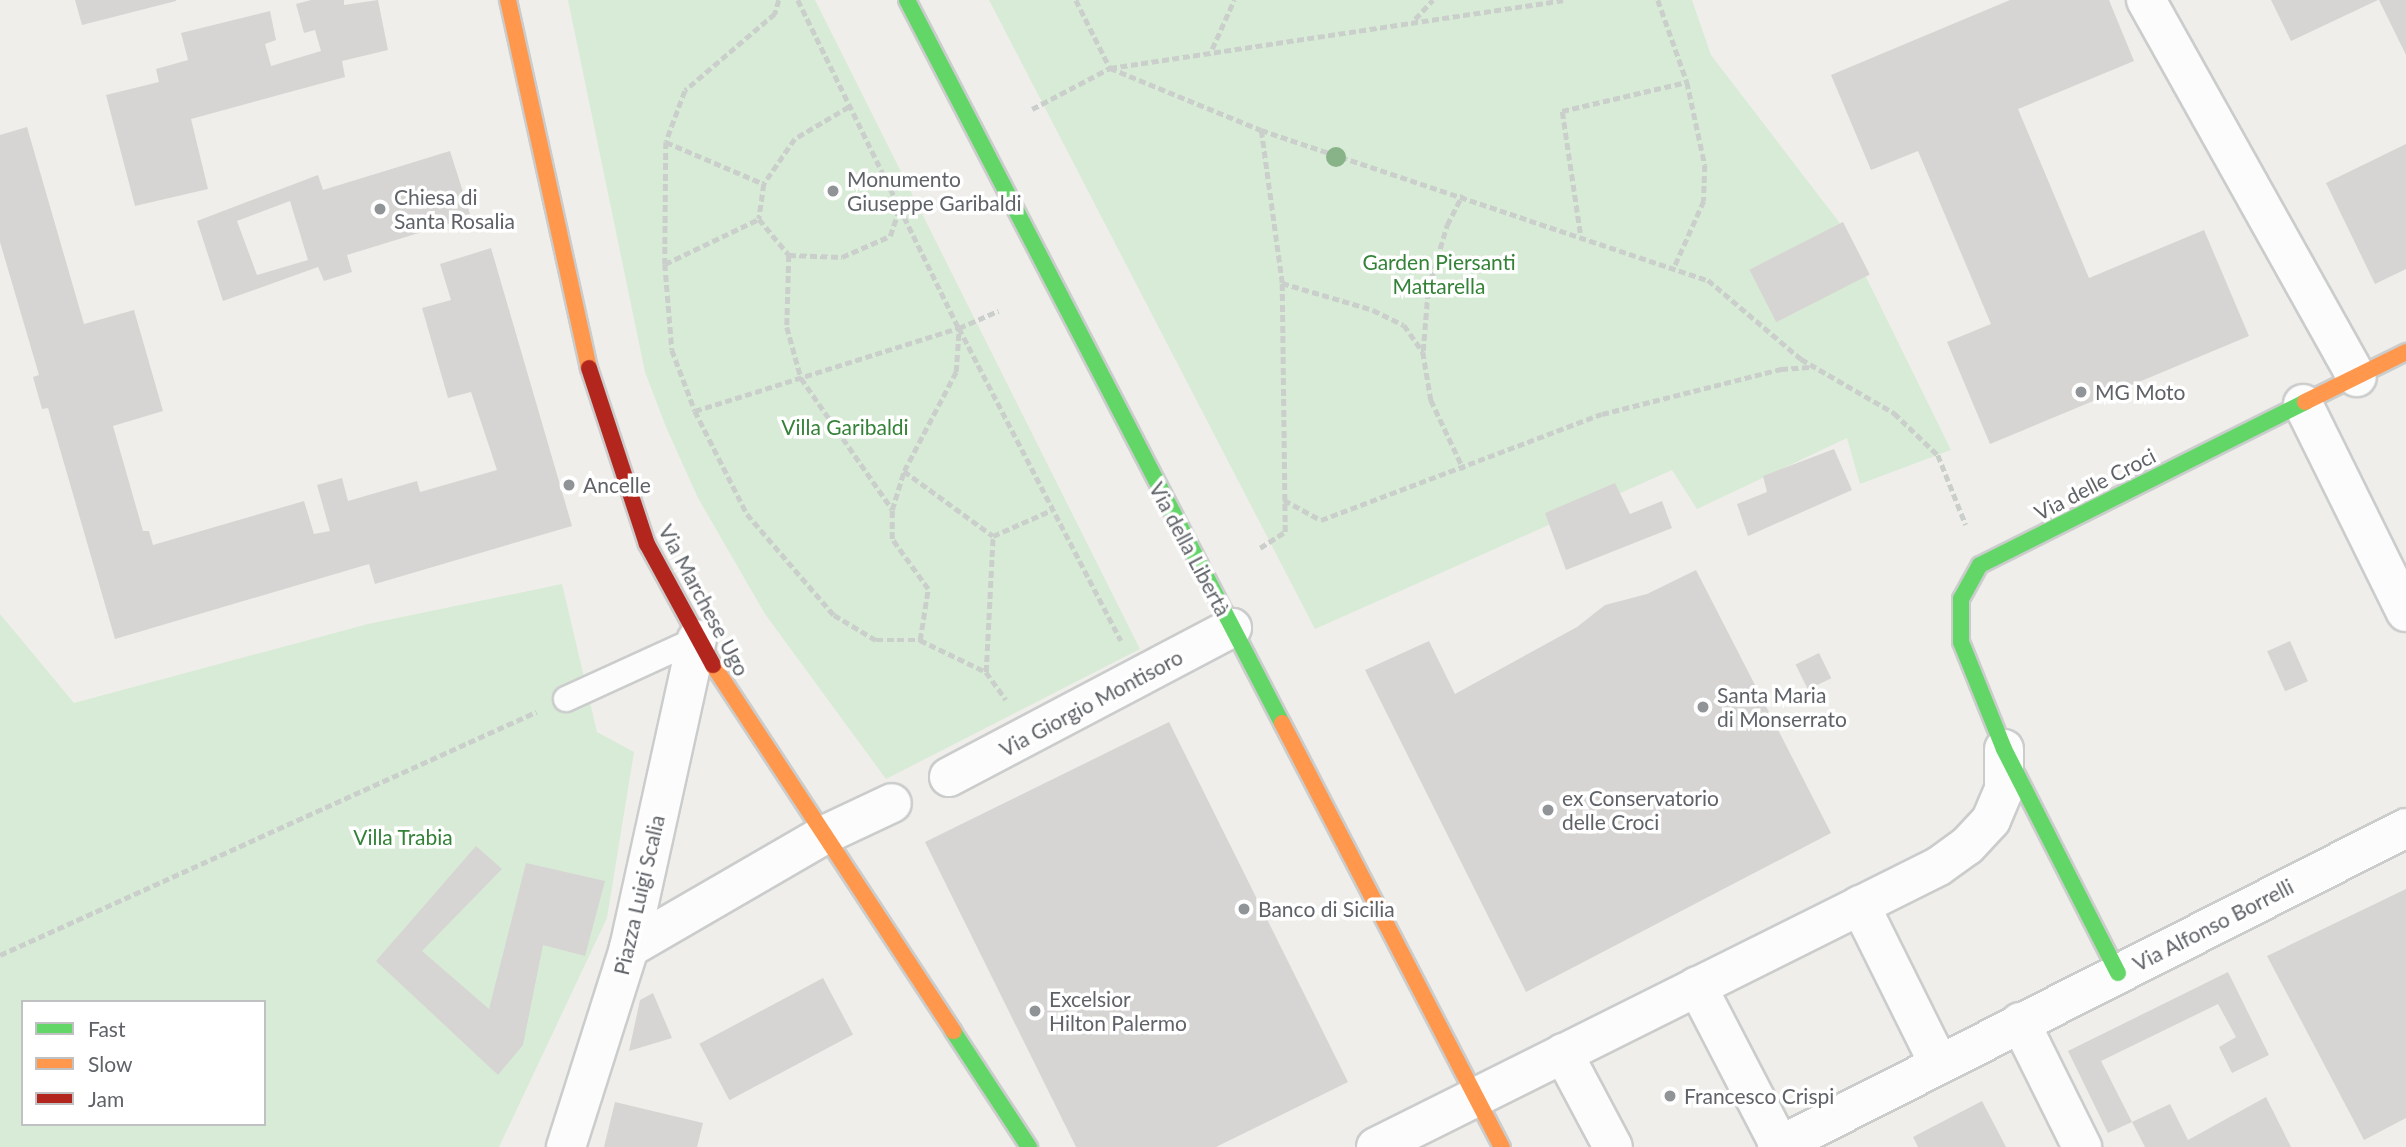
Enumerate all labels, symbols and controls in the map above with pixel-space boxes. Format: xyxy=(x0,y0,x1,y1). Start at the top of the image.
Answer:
place label: Monumento Giuseppe Garibaldi xyxy=(847,166,1022,216)
marker: Monumento Giuseppe Garibaldi xyxy=(825,183,841,199)
place label: Chiesa di Santa Rosalia xyxy=(394,184,515,234)
marker: Chiesa di Santa Rosalia xyxy=(372,201,388,217)
park label: Garden Piersanti Mattarella xyxy=(1362,249,1516,299)
place label: MG Moto xyxy=(2095,379,2185,405)
marker: MG Moto xyxy=(2073,384,2089,400)
park label: Villa Garibaldi xyxy=(781,414,909,440)
street label: Via delle Croci xyxy=(2030,443,2160,525)
place label: Ancelle xyxy=(583,472,651,498)
marker: Ancelle xyxy=(561,477,577,493)
street label: Via della Libertà xyxy=(1144,478,1236,620)
street label: Via Marchese Ugo xyxy=(653,520,755,680)
street label: Via Giorgio Montisoro xyxy=(995,644,1187,762)
place label: Santa Maria di Monserrato xyxy=(1717,682,1847,732)
marker: Santa Maria di Monserrato xyxy=(1695,699,1711,715)
place label: ex Conservatorio delle Croci xyxy=(1562,785,1719,835)
marker: ex Conservatorio delle Croci xyxy=(1540,802,1556,818)
street label: Piazza Luigi Scalia xyxy=(608,813,670,977)
park label: Villa Trabia xyxy=(353,824,453,850)
street label: Via Alfonso Borrelli xyxy=(2128,873,2298,977)
place label: Banco di Sicilia xyxy=(1258,896,1395,922)
marker: Banco di Sicilia xyxy=(1236,901,1252,917)
place label: Excelsior Hilton Palermo xyxy=(1049,986,1187,1036)
legend xyxy=(21,1000,266,1126)
marker: Excelsior Hilton Palermo xyxy=(1027,1003,1043,1019)
text: Fast xyxy=(88,1016,125,1041)
text: Slow xyxy=(88,1051,132,1076)
place label: Francesco Crispi xyxy=(1684,1083,1834,1109)
text: Jam xyxy=(88,1086,124,1111)
marker: Francesco Crispi xyxy=(1662,1088,1678,1104)

